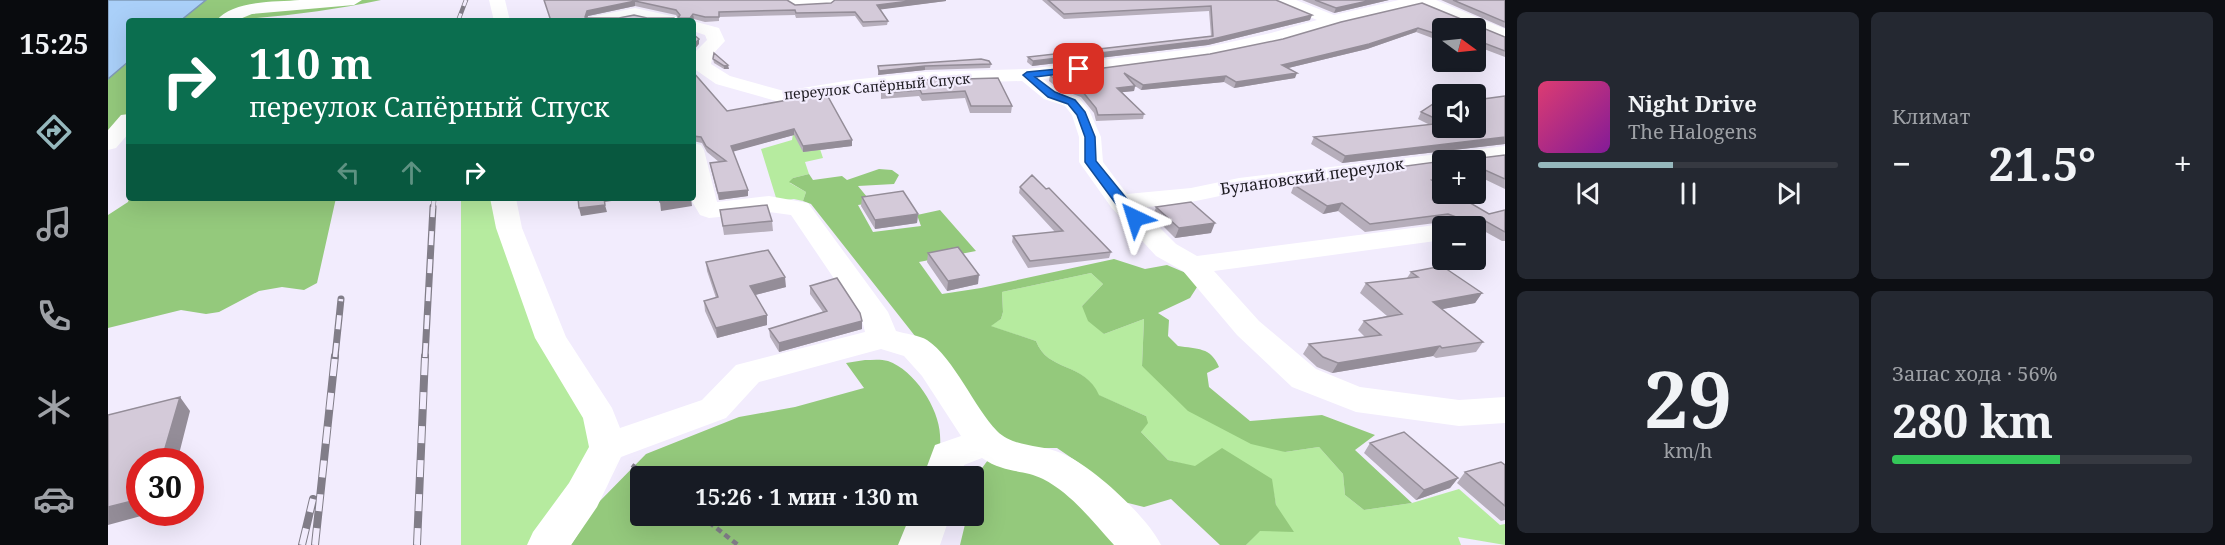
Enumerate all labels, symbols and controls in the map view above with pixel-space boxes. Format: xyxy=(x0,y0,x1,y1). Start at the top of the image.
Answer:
north arrow xyxy=(1432,18,1486,72)
map controls xyxy=(1432,18,1486,270)
text: 15:25 xyxy=(19,25,89,62)
text: 110 m xyxy=(249,34,373,91)
icon: right xyxy=(150,42,228,120)
pin xyxy=(1053,43,1104,94)
icon: arrive xyxy=(1062,52,1095,85)
street label: переулок Сапёрный Спуск xyxy=(783,68,972,104)
button: sound xyxy=(1432,84,1486,138)
text: переулок Сапёрный Спуск xyxy=(249,88,609,125)
text: Night Drive xyxy=(1628,88,1757,118)
text: Климат xyxy=(1892,103,1970,130)
icon: directions xyxy=(33,111,75,153)
text: The Halogens xyxy=(1628,118,1757,145)
text: 21.5° xyxy=(1989,133,2096,194)
text: − xyxy=(1892,141,1911,186)
text: + xyxy=(2174,141,2192,186)
button: + xyxy=(1432,150,1486,204)
street label: Булановский переулок xyxy=(1219,152,1406,200)
icon: left xyxy=(332,156,365,189)
icon: ahead xyxy=(395,156,428,189)
icon: right xyxy=(458,156,491,189)
icon: previous xyxy=(1572,177,1605,210)
icon: pause xyxy=(1672,177,1705,210)
icon: next xyxy=(1772,177,1805,210)
position arrow xyxy=(1103,186,1167,250)
icon: music xyxy=(33,203,75,245)
button: − xyxy=(1432,216,1486,270)
icon: phone xyxy=(33,295,75,337)
text: 29 xyxy=(1644,345,1732,451)
text: Запас хода · 56% xyxy=(1892,360,2057,387)
icon: climate xyxy=(33,386,75,428)
text: 280 km xyxy=(1892,390,2053,451)
text: km/h xyxy=(1663,437,1713,464)
speed limit sign: 30 xyxy=(126,448,204,526)
icon: car xyxy=(33,478,75,520)
text: 15:26 · 1 мин · 130 m xyxy=(695,481,919,511)

